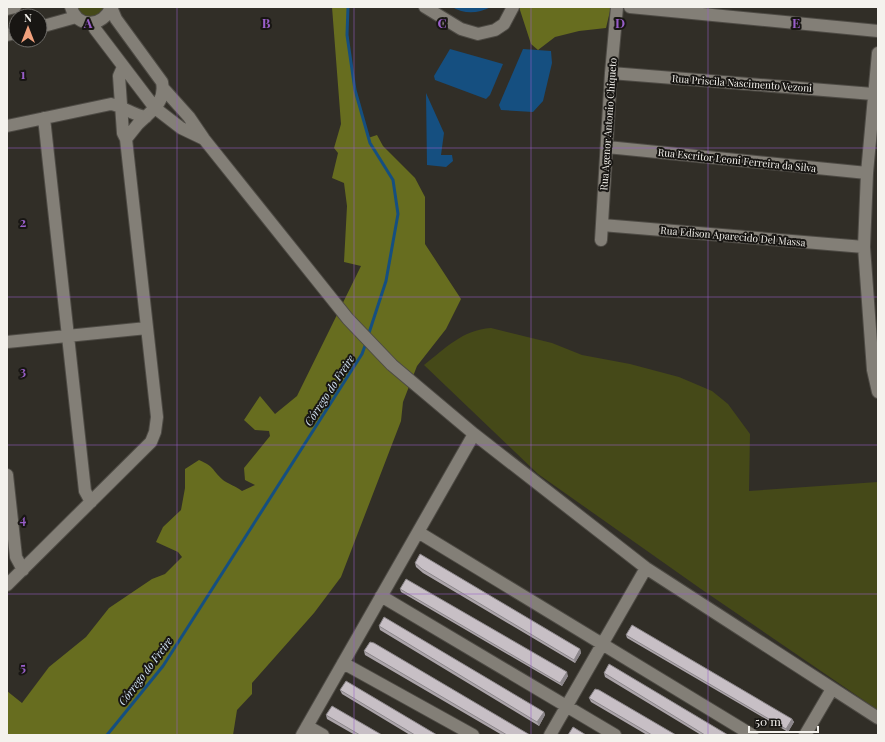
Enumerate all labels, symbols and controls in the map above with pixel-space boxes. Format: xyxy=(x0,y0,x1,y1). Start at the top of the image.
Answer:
north arrow xyxy=(8,8,48,48)
text: N xyxy=(24,10,32,25)
text: A xyxy=(83,14,93,31)
text: B xyxy=(262,14,271,31)
text: C xyxy=(437,14,447,31)
text: D xyxy=(615,14,625,31)
text: E xyxy=(792,14,800,31)
street label: Rua Agenor Antonio Chiqueto xyxy=(596,57,620,191)
text: 1 xyxy=(21,65,26,82)
street label: Rua Priscila Nascimento Vezoni xyxy=(671,71,813,95)
street label: Rua Escritor Leoni Ferreira da Silva xyxy=(657,145,817,175)
text: 2 xyxy=(20,213,27,230)
street label: Rua Edison Aparecido Del Massa xyxy=(660,223,806,249)
water label: Córrego do Freire xyxy=(300,351,358,428)
text: 3 xyxy=(20,362,26,379)
text: 4 xyxy=(20,510,27,527)
water label: Córrego do Freire xyxy=(114,634,176,708)
text: 5 xyxy=(20,658,26,675)
scale bar xyxy=(749,708,818,734)
text: 50 m xyxy=(755,713,781,729)

